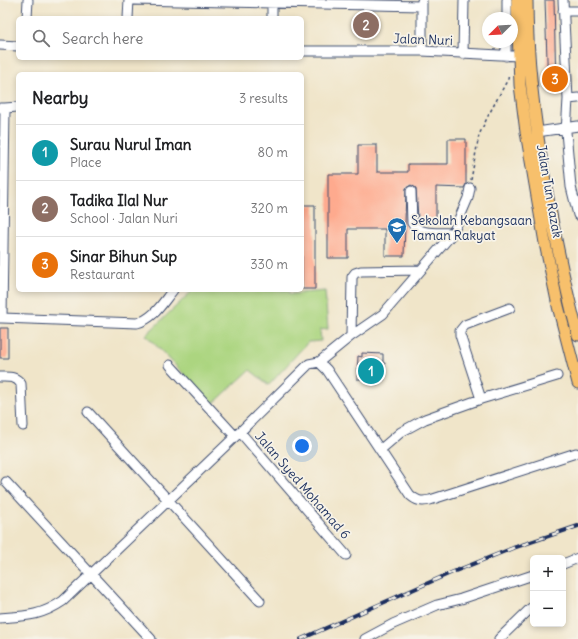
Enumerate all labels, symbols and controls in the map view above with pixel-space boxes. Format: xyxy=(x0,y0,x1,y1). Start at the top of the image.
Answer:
pin: 2 xyxy=(353,10,379,40)
north arrow xyxy=(482,12,518,48)
search box xyxy=(16,16,304,60)
icon: search xyxy=(30,27,52,49)
text: Search here xyxy=(62,29,143,48)
street label: Jalan Nuri xyxy=(393,30,453,49)
pin: 3 xyxy=(542,64,568,94)
text: Nearby xyxy=(32,87,88,109)
text: 3 results xyxy=(239,90,288,107)
text: Surau Nurul Iman xyxy=(70,135,192,154)
street label: Jalan Tun Razak xyxy=(533,143,566,240)
text: 1 xyxy=(42,144,48,161)
text: 80 m xyxy=(257,144,288,161)
text: Place xyxy=(70,154,101,171)
text: Tadika Ilal Nur xyxy=(70,191,168,210)
text: 2 xyxy=(41,200,49,217)
text: 320 m xyxy=(250,200,288,217)
text: School · Jalan Nuri xyxy=(70,210,178,227)
place label: Sekolah Kebangsaan Taman Rakyat xyxy=(411,212,533,244)
school or university icon: Sekolah Kebangsaan Taman Rakyat xyxy=(386,216,408,244)
text: Sinar Bihun Sup xyxy=(70,247,177,266)
text: 3 xyxy=(41,256,49,273)
text: 330 m xyxy=(250,256,288,273)
text: Restaurant xyxy=(70,266,135,283)
pin: 1 xyxy=(358,356,384,386)
street label: Jalan Syed Mohamad 6 xyxy=(251,428,354,543)
your location xyxy=(292,436,312,456)
map controls xyxy=(530,555,566,627)
button: + xyxy=(530,555,566,591)
button: − xyxy=(530,591,566,627)

